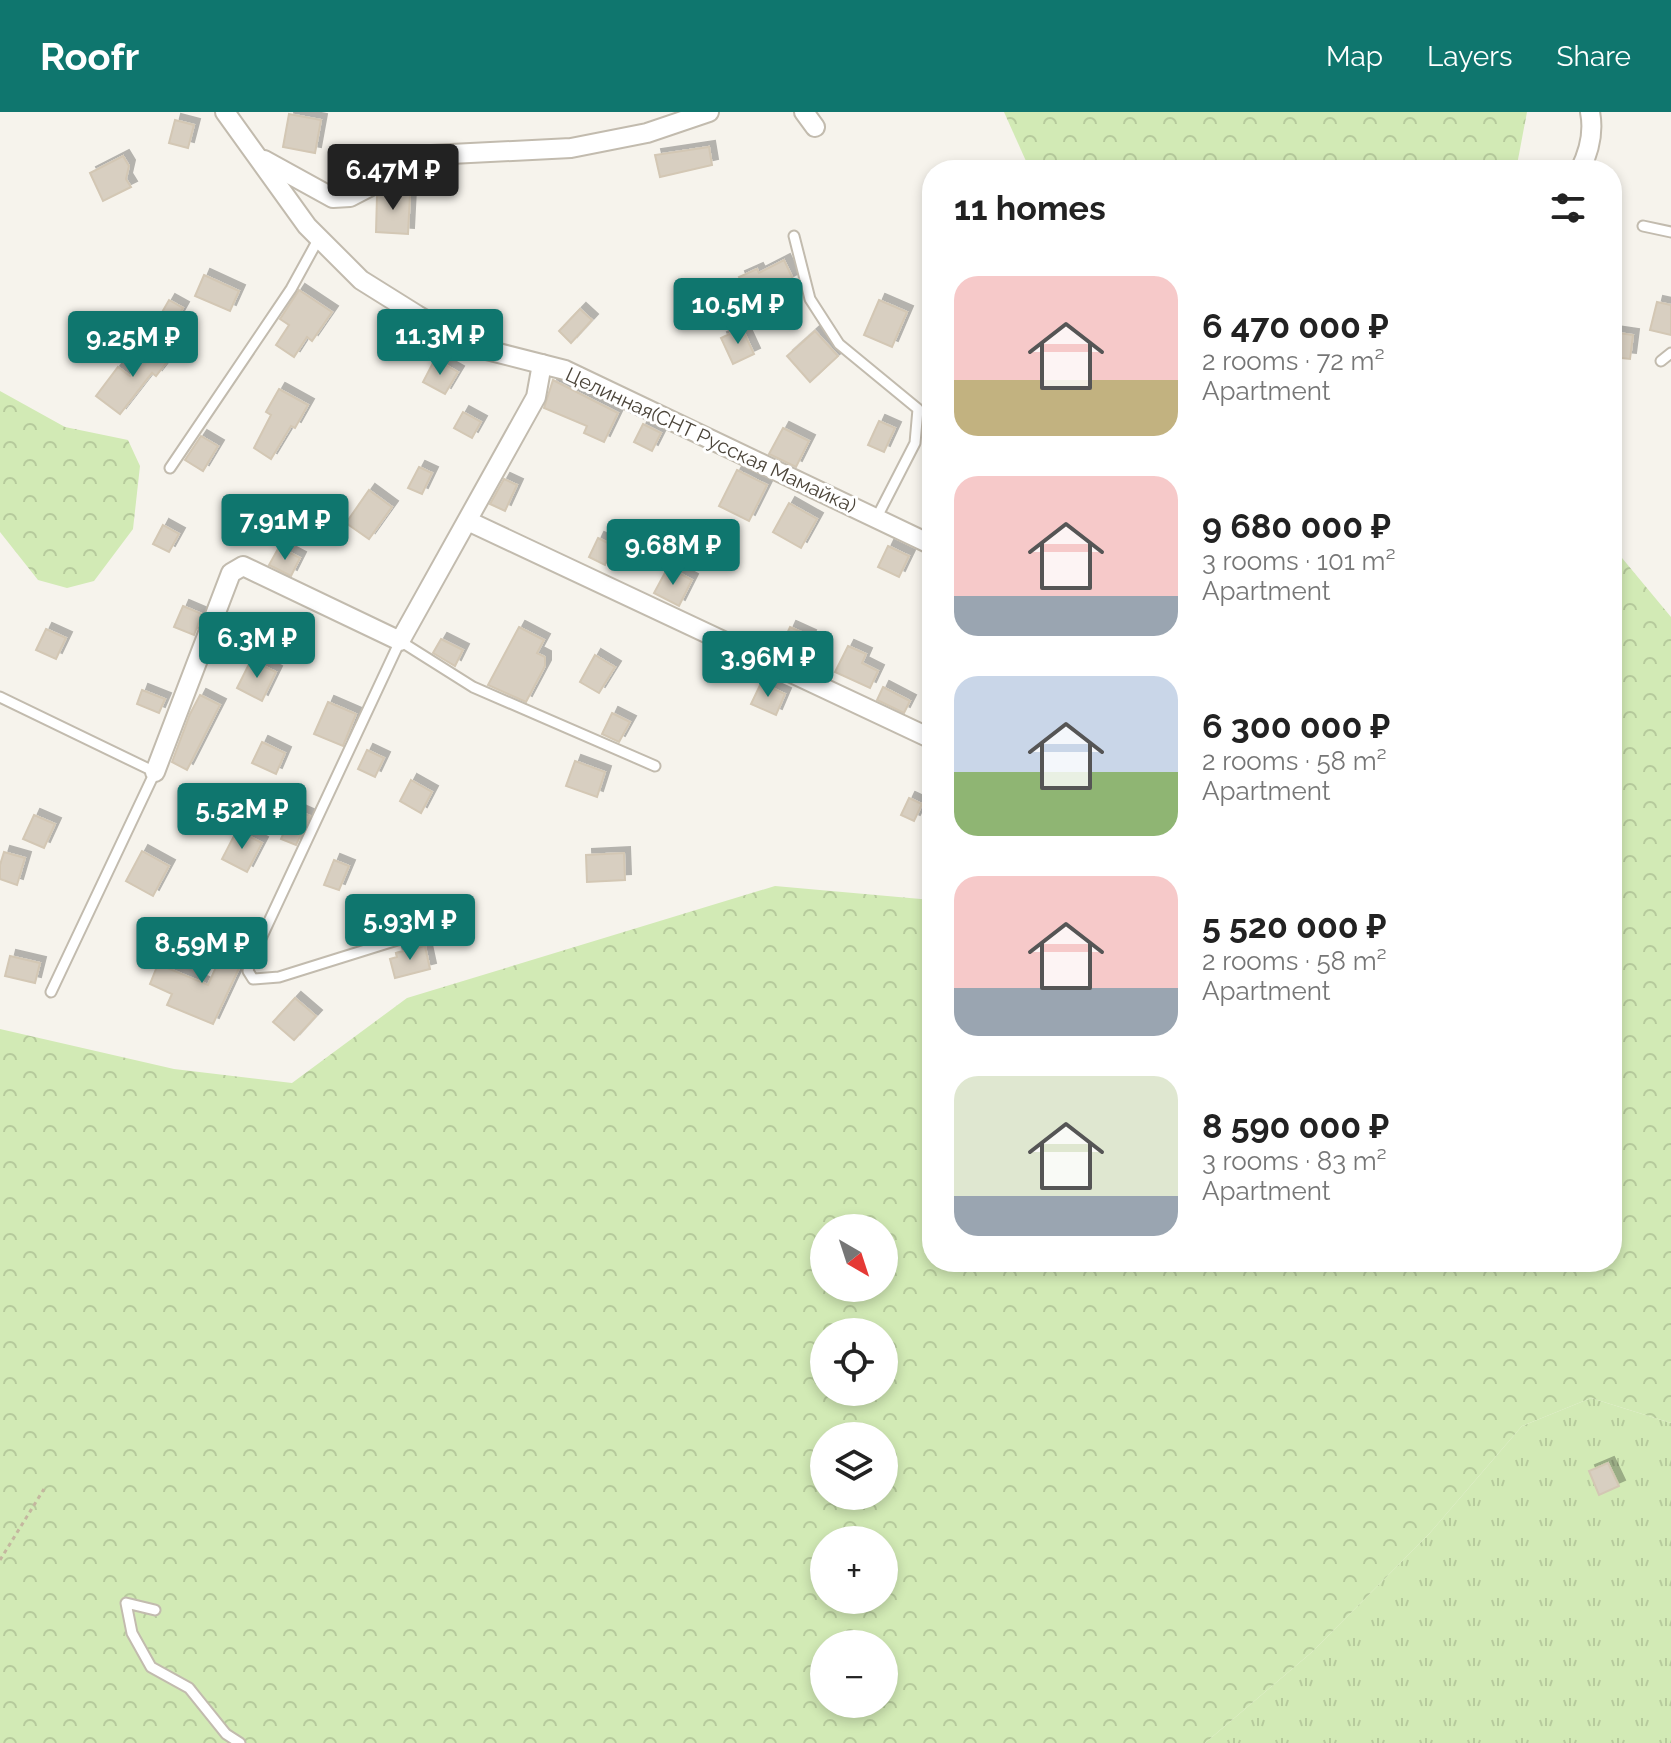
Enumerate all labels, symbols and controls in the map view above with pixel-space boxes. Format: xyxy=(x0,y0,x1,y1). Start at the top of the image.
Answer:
text: Roofr xyxy=(40,34,139,79)
text: Map xyxy=(1326,40,1383,73)
text: Layers xyxy=(1427,40,1513,73)
text: Share xyxy=(1557,40,1631,73)
pin: 6.47M ₽ xyxy=(319,144,467,212)
text: 6.47M ₽ xyxy=(346,155,440,185)
icon: filters xyxy=(1546,186,1590,230)
text: 11 homes xyxy=(954,188,1106,228)
pin: 10.5M ₽ xyxy=(664,278,812,346)
text: 10.5M ₽ xyxy=(692,289,784,319)
text: 6 470 000 ₽ xyxy=(1202,306,1389,346)
icon: home xyxy=(1018,308,1114,404)
pin: 11.3M ₽ xyxy=(366,309,514,377)
pin: 9.25M ₽ xyxy=(59,311,207,379)
text: 11.3M ₽ xyxy=(395,320,485,350)
text: 9.25M ₽ xyxy=(86,322,180,352)
text: 2 rooms · 72 m² xyxy=(1202,346,1385,376)
street label: Целинная(СНТ Русская Мамайка) xyxy=(562,362,860,518)
text: Apartment xyxy=(1202,376,1331,406)
pin: 7.91M ₽ xyxy=(211,494,359,562)
text: 7.91M ₽ xyxy=(240,505,331,535)
text: 9 680 000 ₽ xyxy=(1202,506,1391,546)
icon: home xyxy=(1018,508,1114,604)
pin: 9.68M ₽ xyxy=(599,519,747,587)
text: 9.68M ₽ xyxy=(625,530,721,560)
text: 3 rooms · 101 m² xyxy=(1202,546,1396,576)
text: Apartment xyxy=(1202,576,1331,606)
pin: 6.3M ₽ xyxy=(192,612,322,680)
text: 6.3M ₽ xyxy=(217,623,297,653)
pin: 3.96M ₽ xyxy=(694,631,842,699)
text: 3.96M ₽ xyxy=(720,642,816,672)
text: 6 300 000 ₽ xyxy=(1202,706,1390,746)
icon: home xyxy=(1018,708,1114,804)
text: 2 rooms · 58 m² xyxy=(1202,746,1387,776)
text: Apartment xyxy=(1202,776,1331,806)
pin: 5.52M ₽ xyxy=(168,783,316,851)
text: 5.52M ₽ xyxy=(195,794,289,824)
pin: 5.93M ₽ xyxy=(336,894,484,962)
text: 5.93M ₽ xyxy=(363,905,457,935)
text: 5 520 000 ₽ xyxy=(1202,906,1387,946)
icon: home xyxy=(1018,908,1114,1004)
pin: 8.59M ₽ xyxy=(128,917,276,985)
text: 8.59M ₽ xyxy=(154,928,250,958)
text: 2 rooms · 58 m² xyxy=(1202,946,1387,976)
text: Apartment xyxy=(1202,976,1331,1006)
text: 8 590 000 ₽ xyxy=(1202,1106,1389,1146)
icon: home xyxy=(1018,1108,1114,1204)
text: 3 rooms · 83 m² xyxy=(1202,1146,1387,1176)
text: Apartment xyxy=(1202,1176,1331,1206)
north arrow xyxy=(810,1214,898,1302)
map controls xyxy=(810,1214,898,1718)
button: locate xyxy=(810,1318,898,1406)
button: layers xyxy=(810,1422,898,1510)
button: + xyxy=(810,1526,898,1614)
button: − xyxy=(810,1630,898,1718)

